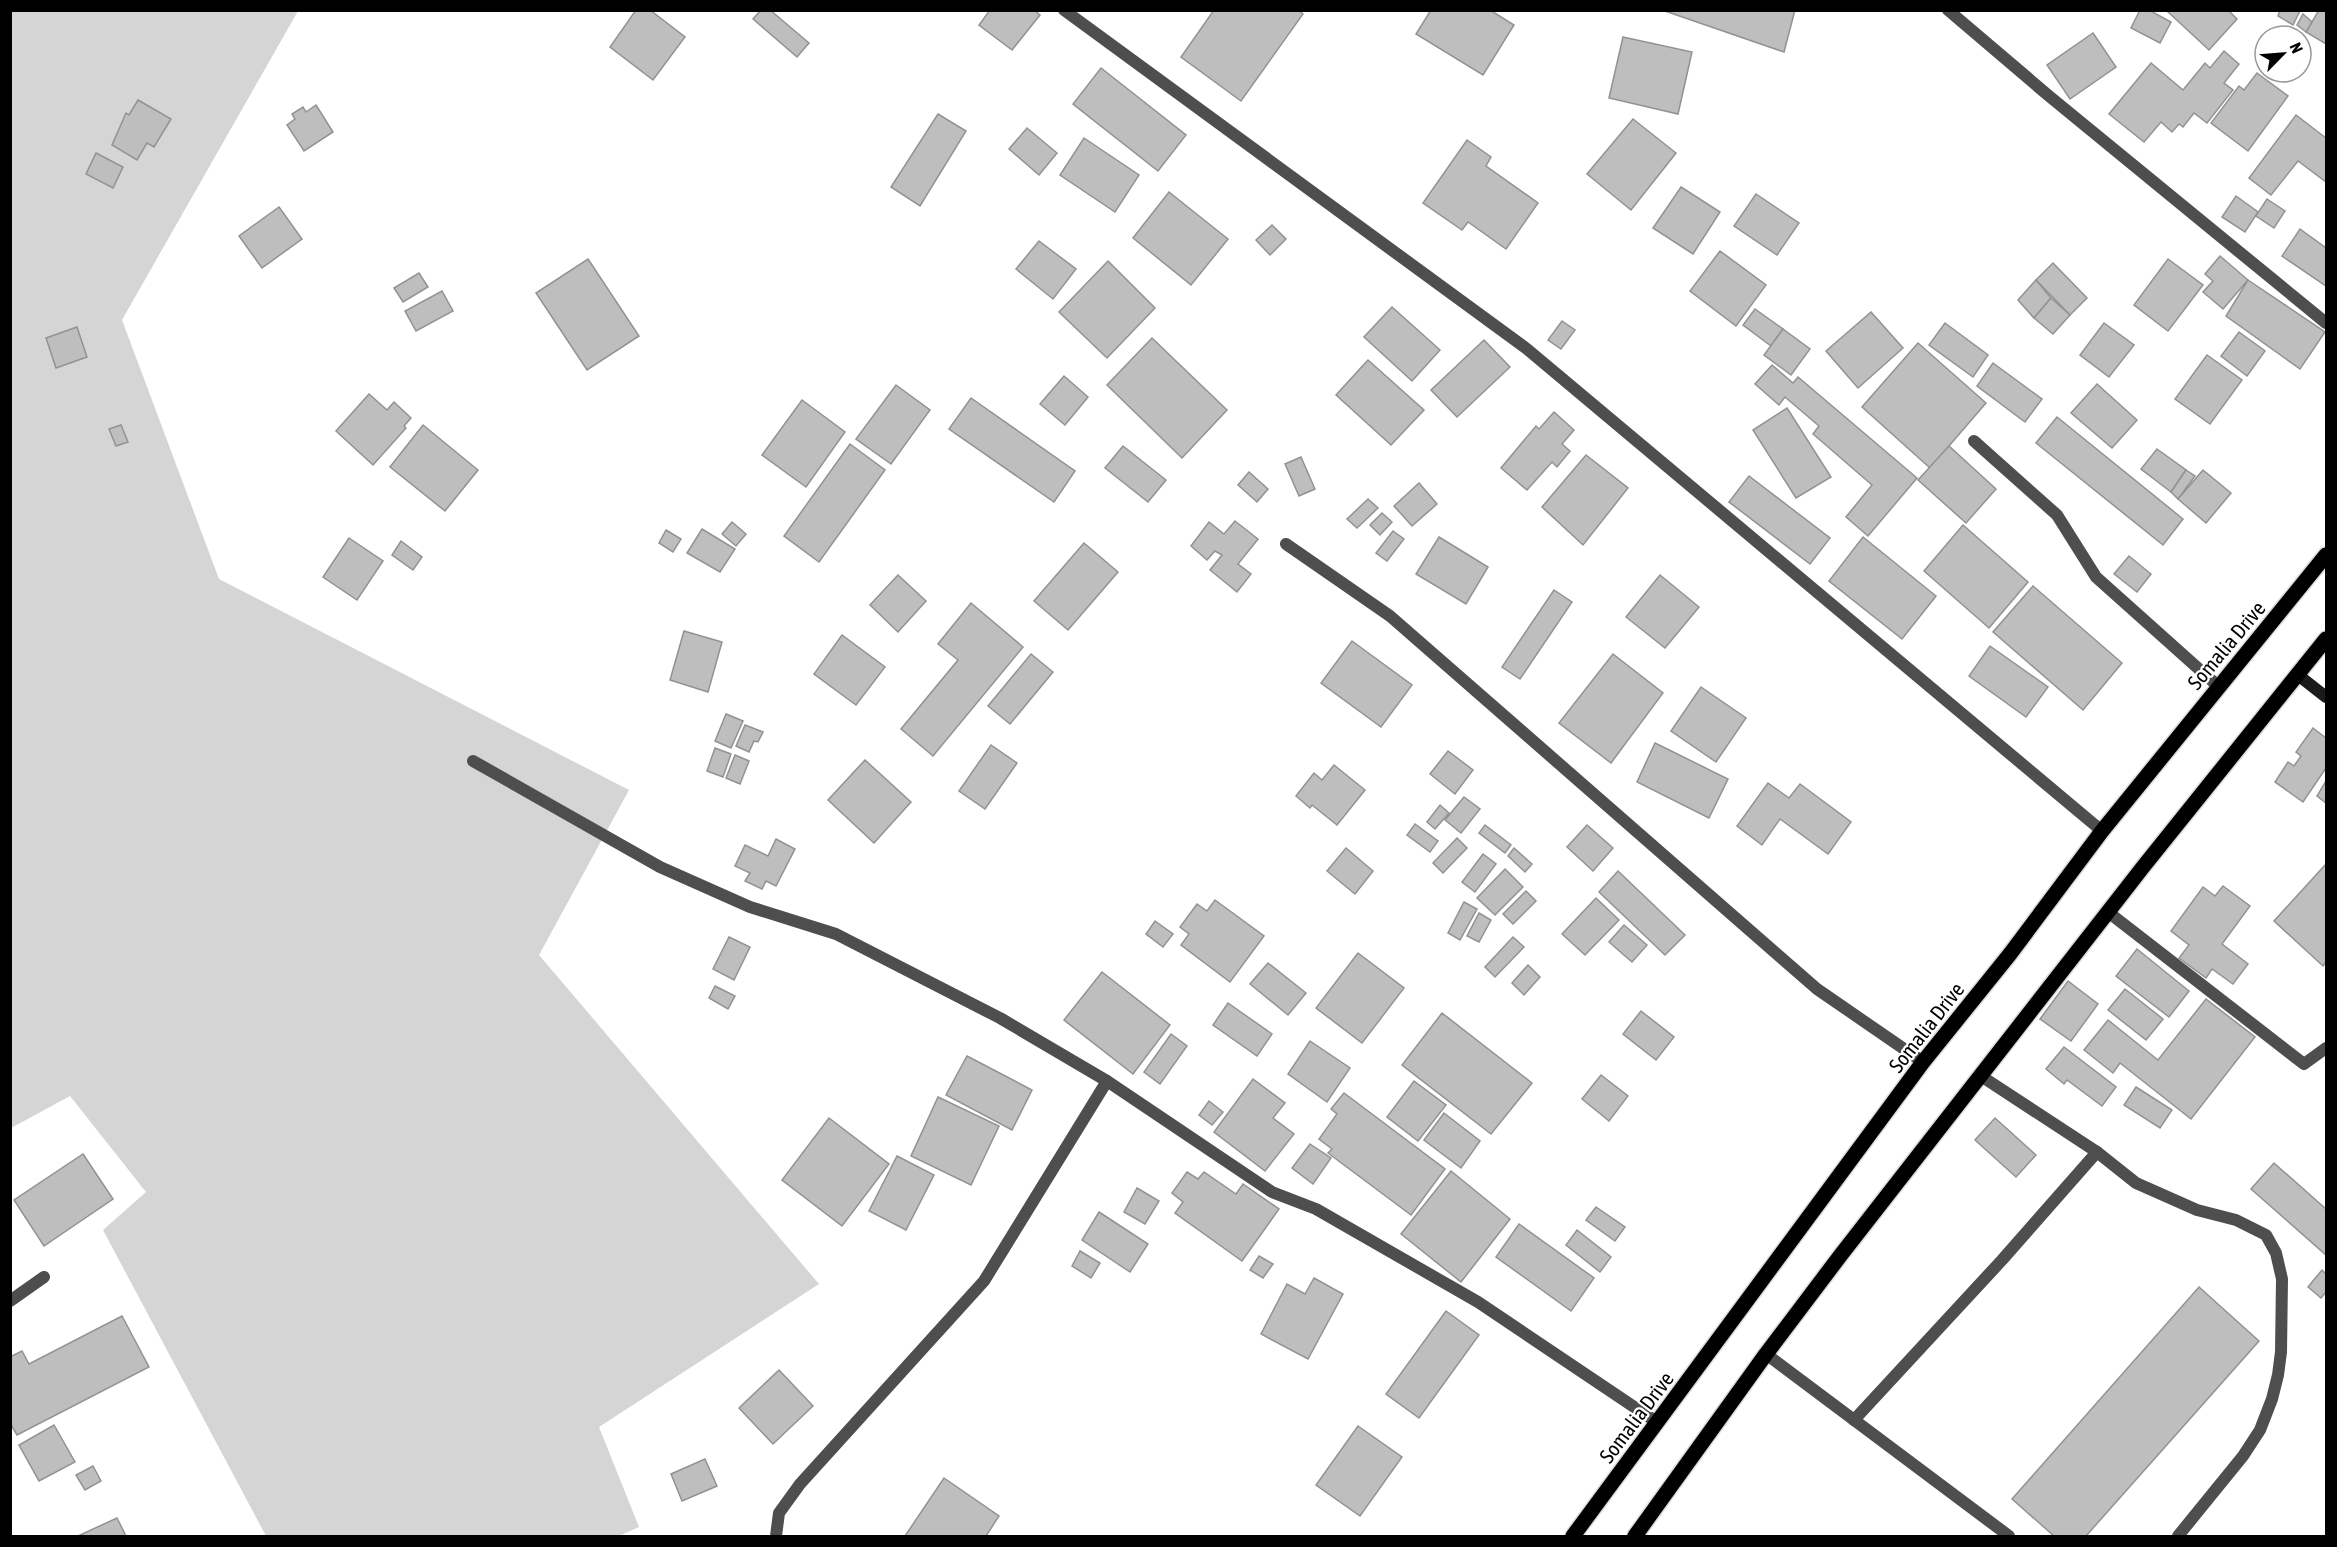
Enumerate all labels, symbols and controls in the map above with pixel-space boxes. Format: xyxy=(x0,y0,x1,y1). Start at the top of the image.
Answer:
north arrow xyxy=(2253,24,2313,84)
text: N xyxy=(2286,40,2307,56)
street label: Somalia Drive xyxy=(2182,596,2270,694)
street label: Somalia Drive xyxy=(1883,977,1969,1077)
street label: Somalia Drive xyxy=(1594,1367,1678,1467)

